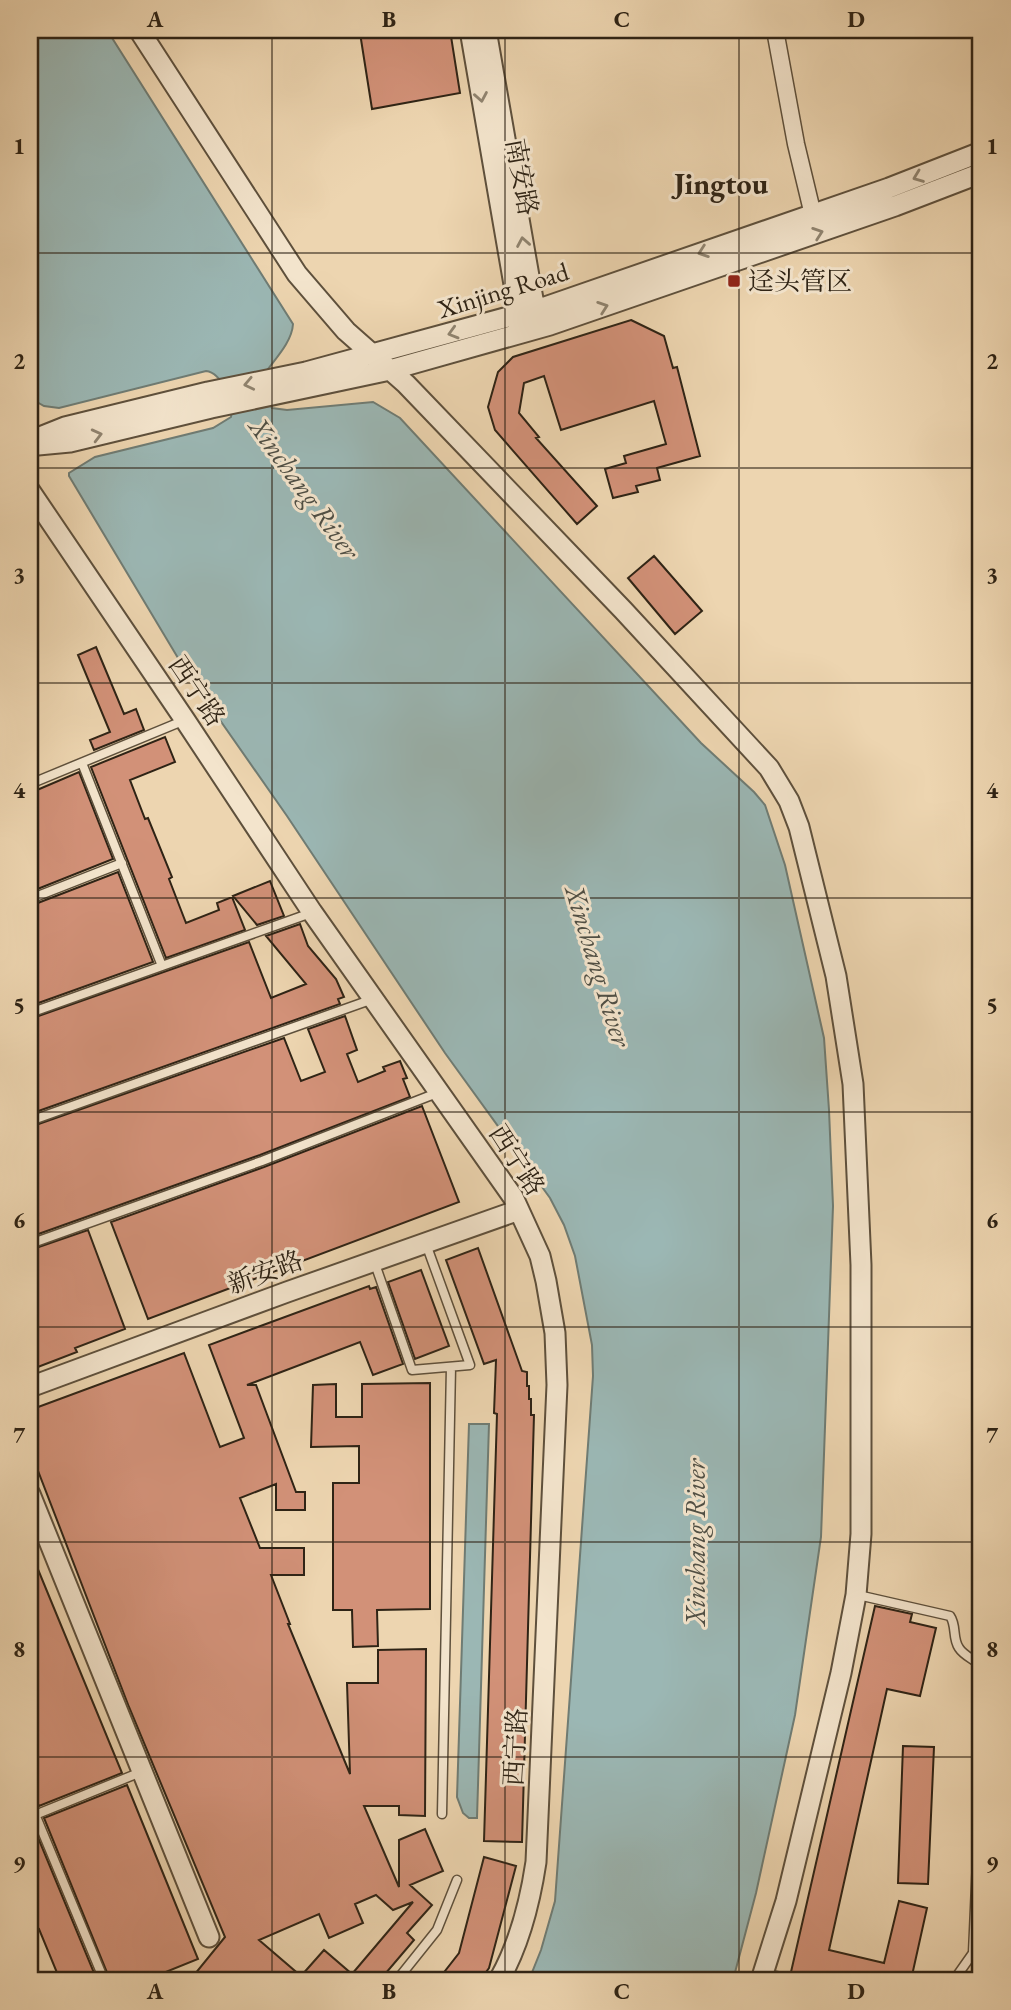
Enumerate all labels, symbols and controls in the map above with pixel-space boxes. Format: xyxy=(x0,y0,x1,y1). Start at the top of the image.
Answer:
text: A xyxy=(146,4,164,34)
text: B xyxy=(382,4,396,34)
text: C xyxy=(614,4,630,34)
text: D xyxy=(847,4,865,34)
one-way arrow xyxy=(473,91,488,103)
text: 1 xyxy=(13,131,25,161)
text: 1 xyxy=(986,131,998,161)
street label: 南安路 xyxy=(498,136,546,218)
district label: Jingtou xyxy=(671,164,769,203)
one-way arrow xyxy=(912,169,924,183)
one-way arrow xyxy=(811,227,824,241)
one-way arrow xyxy=(516,236,531,248)
one-way arrow xyxy=(697,244,710,258)
street label: Xinjing Road xyxy=(432,254,574,326)
place label: 迳头管区 xyxy=(748,264,852,298)
marker: 迳头管区 xyxy=(726,273,742,289)
one-way arrow xyxy=(596,301,608,315)
one-way arrow xyxy=(447,324,459,339)
text: 2 xyxy=(13,346,25,376)
text: 2 xyxy=(986,346,998,376)
one-way arrow xyxy=(243,375,255,390)
water label: Xinchang River xyxy=(240,408,369,567)
one-way arrow xyxy=(91,429,103,443)
text: 3 xyxy=(13,560,25,590)
text: 3 xyxy=(986,560,998,590)
street label: 西宁路 xyxy=(161,649,233,733)
text: 4 xyxy=(13,775,26,805)
text: 4 xyxy=(986,775,999,805)
water label: Xinchang River xyxy=(557,879,641,1052)
text: 5 xyxy=(13,990,25,1020)
text: 5 xyxy=(986,990,998,1020)
street label: 西宁路 xyxy=(481,1118,553,1202)
text: 6 xyxy=(13,1205,25,1235)
text: 6 xyxy=(986,1205,998,1235)
street label: 新安路 xyxy=(223,1243,307,1301)
text: 7 xyxy=(13,1420,26,1450)
text: 7 xyxy=(986,1420,999,1450)
water label: Xinchang River xyxy=(677,1457,713,1627)
text: 8 xyxy=(13,1634,25,1664)
text: 8 xyxy=(986,1634,998,1664)
street label: 西宁路 xyxy=(496,1707,534,1787)
text: 9 xyxy=(13,1849,25,1879)
text: 9 xyxy=(986,1849,998,1879)
text: A xyxy=(146,1976,164,2006)
text: B xyxy=(382,1976,396,2006)
text: C xyxy=(614,1976,630,2006)
text: D xyxy=(847,1976,865,2006)

